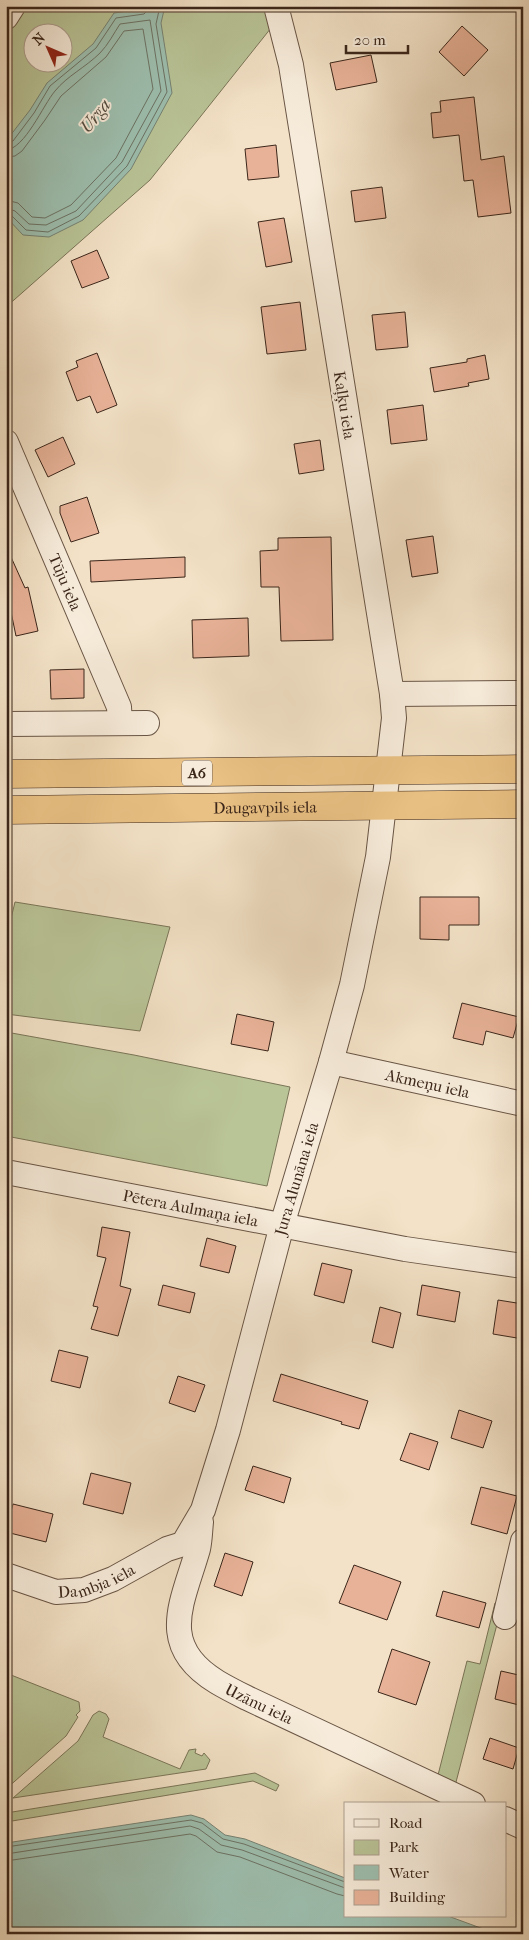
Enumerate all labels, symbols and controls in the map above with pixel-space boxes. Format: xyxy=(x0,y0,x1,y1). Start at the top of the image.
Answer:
north arrow xyxy=(22,22,72,72)
scale bar xyxy=(346,22,409,54)
text: N xyxy=(29,29,49,49)
text: 20 m xyxy=(354,31,386,49)
water label: Urga xyxy=(75,95,115,137)
street label: Kaļķu iela xyxy=(329,370,359,441)
street label: Tūju iela xyxy=(45,551,86,614)
road number: A6 xyxy=(182,760,212,786)
street label: Daugavpils iela xyxy=(213,797,318,818)
street label: Akmeņu iela xyxy=(383,1065,472,1102)
street label: Jura Alunāna iela xyxy=(270,1119,323,1240)
street label: Pētera Aulmaņa iela xyxy=(121,1186,260,1231)
street label: Dambja iela xyxy=(57,1560,139,1602)
street label: Uzānu iela xyxy=(222,1679,296,1728)
legend xyxy=(344,1802,506,1918)
text: Road xyxy=(389,1814,423,1832)
text: Park xyxy=(389,1838,419,1856)
text: Water xyxy=(388,1864,429,1882)
text: Building xyxy=(389,1888,446,1906)

